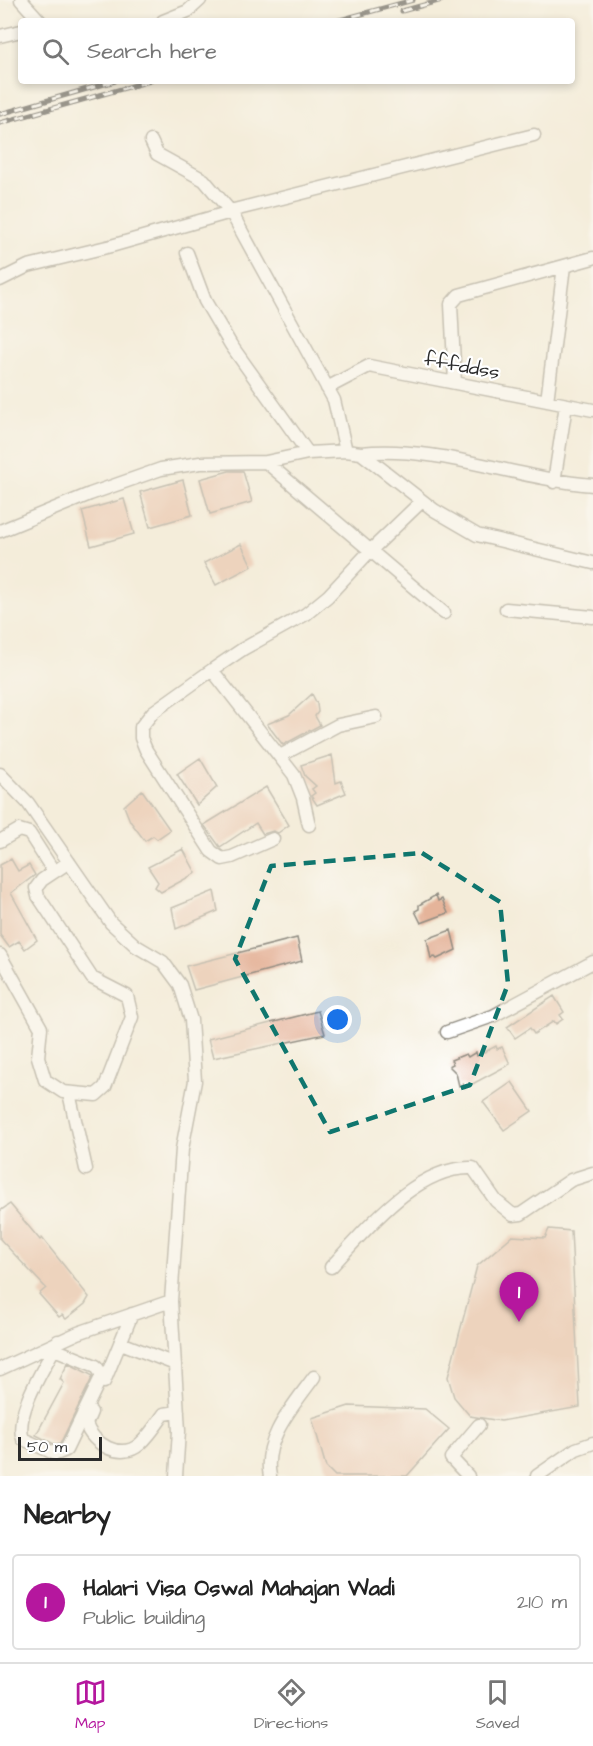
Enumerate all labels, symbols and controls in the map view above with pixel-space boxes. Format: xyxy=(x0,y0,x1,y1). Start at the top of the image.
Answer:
search box xyxy=(18,18,575,84)
icon: search xyxy=(39,35,72,68)
text: Search here xyxy=(87,36,217,67)
street label: fffddss xyxy=(422,345,502,387)
your location xyxy=(323,1005,352,1034)
pin: 1 xyxy=(500,1272,538,1322)
scale bar xyxy=(18,1434,102,1462)
text: 50 m xyxy=(27,1436,67,1458)
text: Nearby xyxy=(24,1497,111,1533)
text: Halari Visa Oswal Mahajan Wadi xyxy=(83,1573,395,1604)
text: 1 xyxy=(44,1588,47,1616)
text: 210 m xyxy=(517,1588,567,1616)
text: Public building xyxy=(83,1604,205,1632)
tab: Map xyxy=(74,1676,107,1734)
tab: Directions xyxy=(254,1676,328,1734)
tab: Saved xyxy=(476,1676,519,1734)

